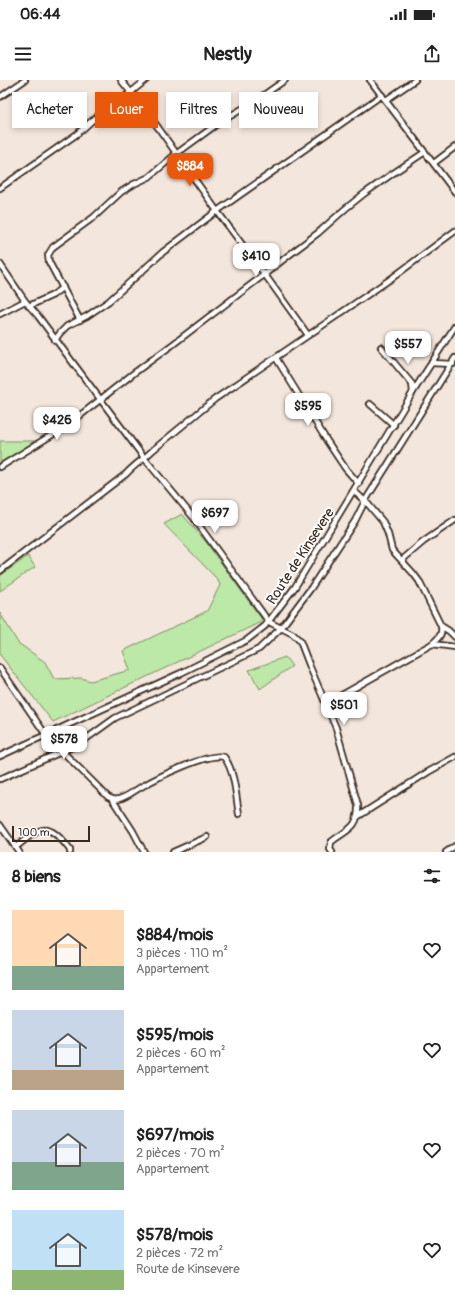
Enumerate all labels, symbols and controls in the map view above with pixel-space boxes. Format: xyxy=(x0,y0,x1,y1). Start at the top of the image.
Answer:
text: 06:44 xyxy=(20,5,60,24)
icon: menu xyxy=(12,43,34,65)
text: Nestly xyxy=(203,43,252,66)
icon: share xyxy=(421,43,443,65)
chip: Acheter xyxy=(12,92,87,128)
chip: Louer xyxy=(95,92,158,128)
chip: Filtres xyxy=(166,92,231,128)
chip: Nouveau xyxy=(239,92,318,128)
pin: $884 xyxy=(166,153,214,187)
text: $884 xyxy=(176,158,204,174)
pin: $410 xyxy=(232,243,280,277)
text: $410 xyxy=(242,248,270,264)
pin: $557 xyxy=(384,331,432,365)
text: $557 xyxy=(394,336,422,352)
pin: $595 xyxy=(284,393,332,427)
text: $595 xyxy=(294,398,322,414)
pin: $426 xyxy=(33,407,81,441)
text: $426 xyxy=(42,412,72,428)
pin: $697 xyxy=(191,500,239,534)
text: $697 xyxy=(201,505,229,521)
street label: Route de Kinsevere xyxy=(263,505,338,608)
pin: $501 xyxy=(320,692,368,726)
text: $501 xyxy=(330,697,358,713)
pin: $578 xyxy=(40,726,88,760)
text: $578 xyxy=(50,731,78,747)
scale bar xyxy=(12,824,90,843)
text: 100 m xyxy=(18,826,49,839)
icon: filters xyxy=(421,865,443,887)
text: 8 biens xyxy=(12,866,61,887)
text: $884/mois xyxy=(136,924,213,945)
icon: home xyxy=(44,926,92,974)
icon: heart xyxy=(421,939,443,961)
text: 3 pièces · 110 m² xyxy=(136,945,228,961)
text: Appartement xyxy=(136,961,209,977)
text: $595/mois xyxy=(136,1024,213,1045)
icon: home xyxy=(44,1026,92,1074)
icon: heart xyxy=(421,1039,443,1061)
text: 2 pièces · 60 m² xyxy=(136,1045,225,1061)
text: Appartement xyxy=(136,1061,209,1077)
text: $697/mois xyxy=(136,1124,214,1145)
icon: home xyxy=(44,1126,92,1174)
icon: heart xyxy=(421,1139,443,1161)
text: 2 pièces · 70 m² xyxy=(136,1145,225,1161)
text: Appartement xyxy=(136,1161,209,1177)
text: $578/mois xyxy=(136,1224,213,1245)
icon: home xyxy=(44,1226,92,1274)
icon: heart xyxy=(421,1239,443,1261)
text: 2 pièces · 72 m² xyxy=(136,1245,223,1261)
text: Route de Kinsevere xyxy=(136,1261,240,1277)

